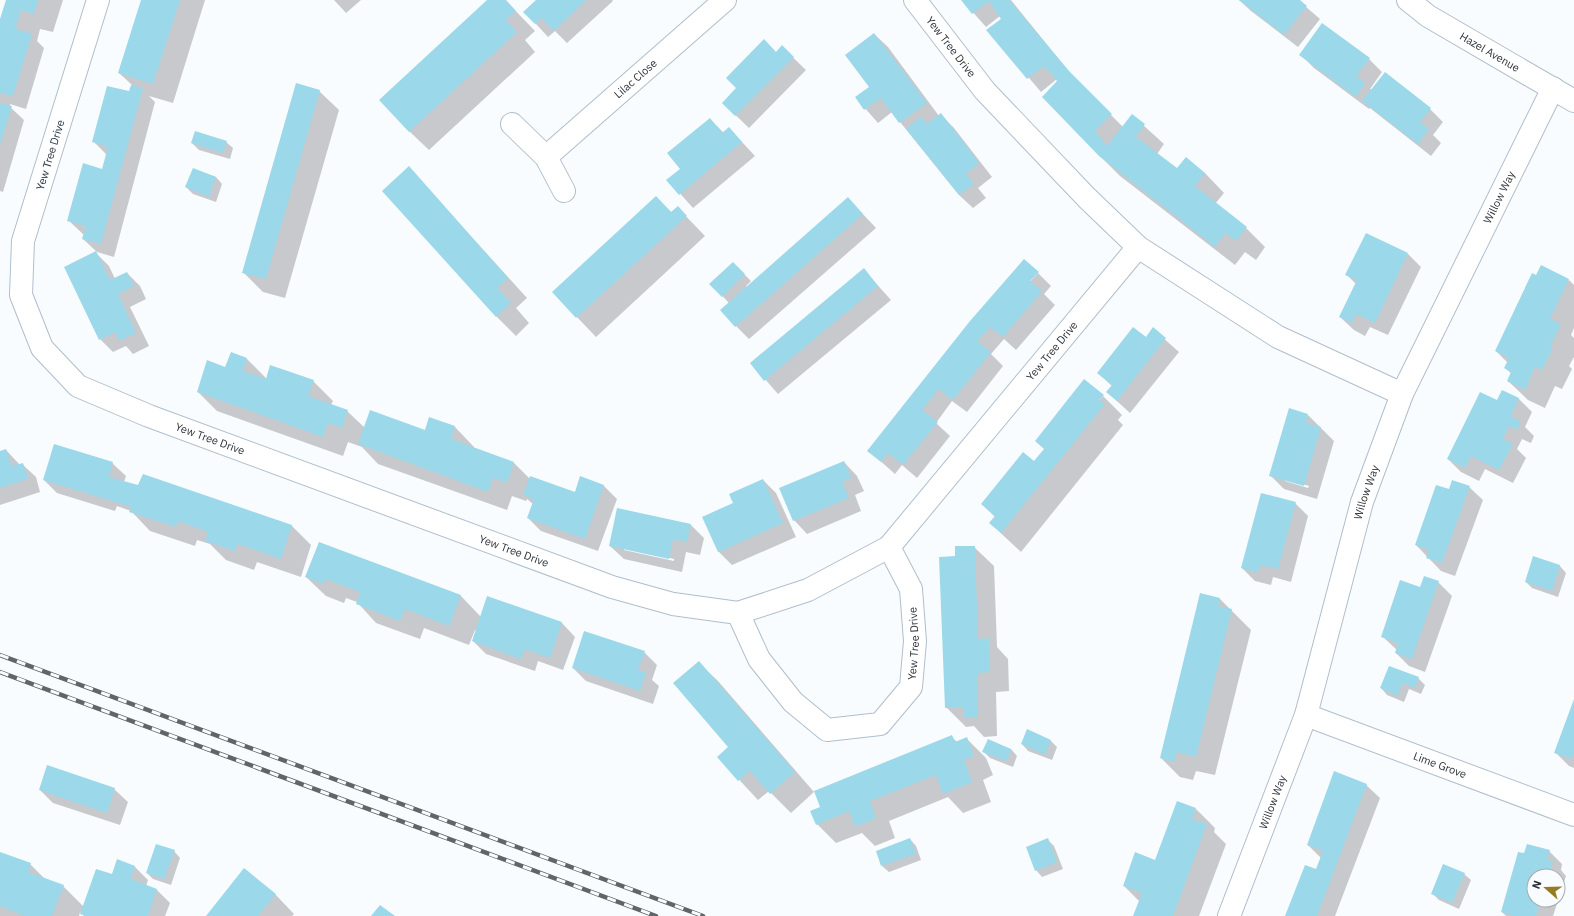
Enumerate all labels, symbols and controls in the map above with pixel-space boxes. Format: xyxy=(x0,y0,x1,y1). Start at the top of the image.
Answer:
street label: Yew Tree Drive xyxy=(923,14,979,80)
street label: Hazel Avenue xyxy=(1457,29,1522,75)
street label: Lilac Close xyxy=(611,56,660,101)
street label: Yew Tree Drive xyxy=(33,118,67,192)
street label: Willow Way xyxy=(1480,168,1518,226)
street label: Yew Tree Drive xyxy=(1023,318,1080,383)
street label: Yew Tree Drive xyxy=(173,419,247,458)
street label: Willow Way xyxy=(1351,463,1382,521)
street label: Yew Tree Drive xyxy=(477,532,551,570)
street label: Yew Tree Drive xyxy=(905,607,922,681)
street label: Lime Grove xyxy=(1411,749,1468,781)
street label: Willow Way xyxy=(1256,773,1290,831)
north arrow xyxy=(1526,868,1566,908)
text: N xyxy=(1529,878,1545,891)

